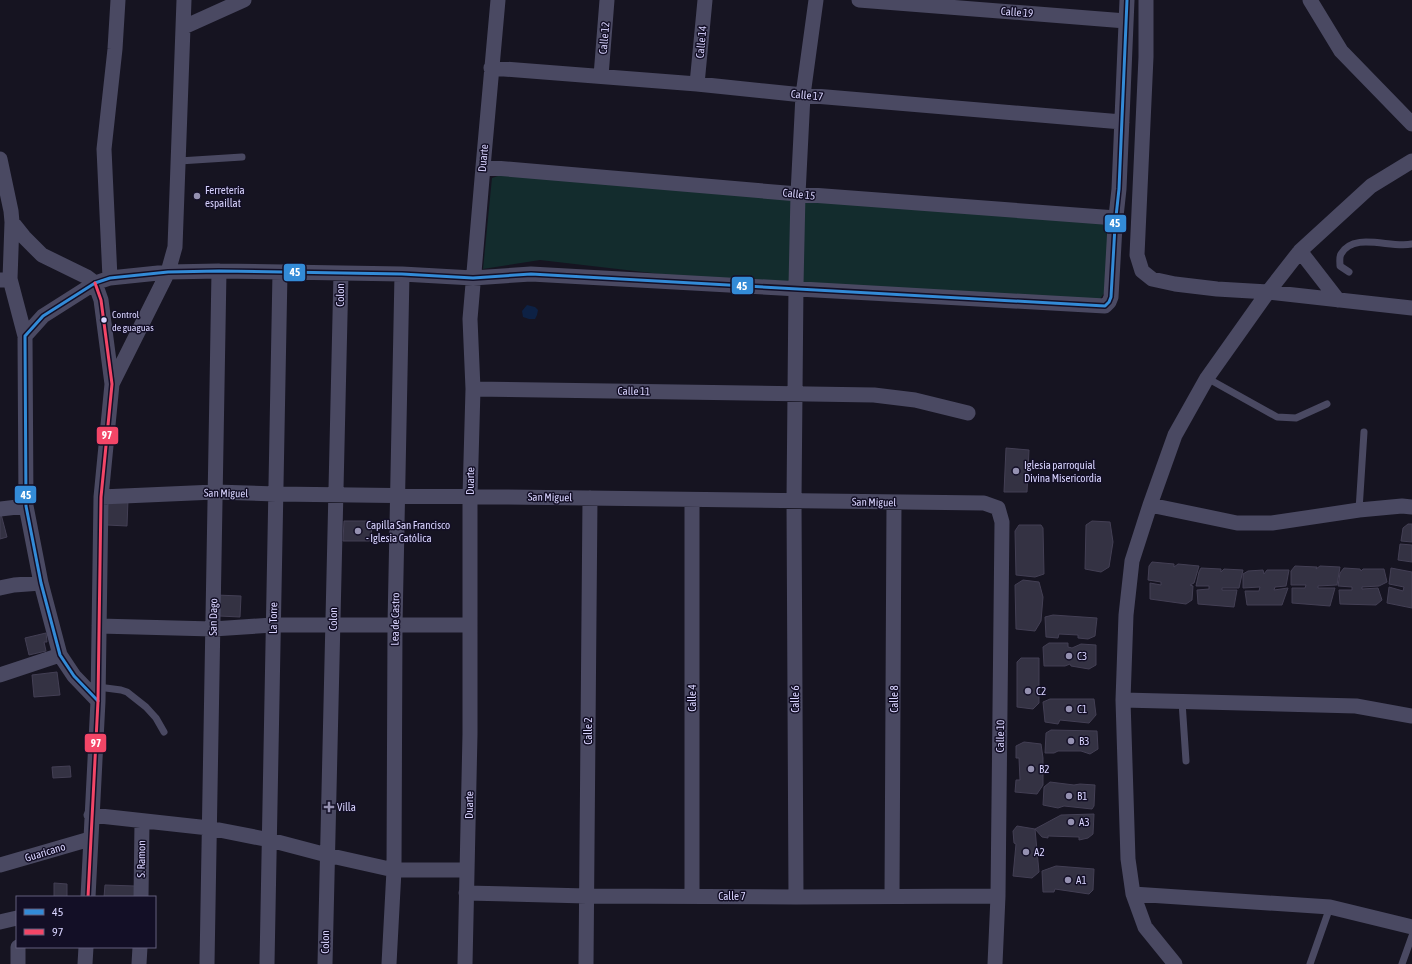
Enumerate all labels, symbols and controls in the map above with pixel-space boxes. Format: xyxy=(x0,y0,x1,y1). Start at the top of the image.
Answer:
street label: Calle 19 xyxy=(1000,5,1034,19)
street label: Calle 12 xyxy=(597,21,611,55)
street label: Calle 14 xyxy=(694,25,708,59)
street label: Calle 17 xyxy=(790,88,824,102)
street label: Duarte xyxy=(476,144,490,172)
place label: Ferretería espaillat xyxy=(205,184,245,209)
street label: Calle 15 xyxy=(782,186,816,202)
marker: Ferretería espaillat xyxy=(192,191,202,201)
line badge: 45 xyxy=(1104,214,1127,233)
text: 45 xyxy=(1109,217,1120,229)
line badge: 45 xyxy=(283,263,306,282)
text: 45 xyxy=(289,266,300,278)
line badge: 45 xyxy=(731,276,754,295)
text: 45 xyxy=(736,280,747,292)
street label: Colon xyxy=(334,283,346,307)
place label: Control de guaguas xyxy=(112,309,154,333)
marker: Control de guaguas xyxy=(99,315,109,325)
street label: Calle 11 xyxy=(618,385,650,397)
line badge: 97 xyxy=(96,426,119,445)
text: 97 xyxy=(102,429,112,441)
place label: Iglesia parroquial Divina Misericordia xyxy=(1024,459,1102,484)
marker: Iglesia parroquial Divina Misericordia xyxy=(1011,466,1021,476)
street label: Duarte xyxy=(464,467,476,495)
line badge: 45 xyxy=(14,485,37,504)
street label: San Miguel xyxy=(204,487,248,499)
text: 45 xyxy=(20,489,31,501)
street label: San Miguel xyxy=(528,491,572,503)
street label: San Miguel xyxy=(852,496,896,508)
place label: Capilla San Francisco - Iglesia Católica xyxy=(366,519,450,544)
marker: Capilla San Francisco - Iglesia Católica xyxy=(353,526,363,536)
street label: Lea de Castro xyxy=(389,592,401,646)
street label: San Dago xyxy=(207,598,219,636)
street label: La Torre xyxy=(267,602,279,634)
street label: Colon xyxy=(327,607,339,631)
place label: C3 xyxy=(1077,650,1087,662)
marker: C3 xyxy=(1064,651,1074,661)
street label: Calle 4 xyxy=(686,684,698,712)
street label: Calle 6 xyxy=(789,685,801,713)
street label: Calle 8 xyxy=(888,685,900,713)
place label: C2 xyxy=(1036,685,1046,697)
marker: C2 xyxy=(1023,686,1033,696)
place label: C1 xyxy=(1077,703,1087,715)
marker: C1 xyxy=(1064,704,1074,714)
street label: Calle 2 xyxy=(582,717,594,745)
street label: Calle 10 xyxy=(994,720,1006,752)
line badge: 97 xyxy=(84,733,107,753)
place label: B3 xyxy=(1079,735,1089,747)
marker: B3 xyxy=(1066,736,1076,746)
text: 97 xyxy=(91,737,101,749)
place label: B2 xyxy=(1039,763,1049,775)
marker: B2 xyxy=(1026,764,1036,774)
place label: B1 xyxy=(1077,790,1087,802)
street label: Duarte xyxy=(463,791,475,819)
marker: B1 xyxy=(1064,791,1074,801)
place label: Villa xyxy=(337,801,356,813)
marker: Villa xyxy=(324,802,334,812)
place label: A3 xyxy=(1079,816,1090,828)
marker: A3 xyxy=(1066,817,1076,827)
street label: Guaricano xyxy=(23,840,67,864)
street label: S. Ramon xyxy=(135,840,147,878)
place label: A2 xyxy=(1034,846,1045,858)
marker: A2 xyxy=(1021,847,1031,857)
place label: A1 xyxy=(1076,874,1087,886)
marker: A1 xyxy=(1063,875,1073,885)
street label: Calle 7 xyxy=(718,890,746,902)
legend xyxy=(16,896,156,948)
text: 45 xyxy=(52,905,63,919)
text: 97 xyxy=(52,925,64,939)
street label: Colon xyxy=(319,930,331,954)

